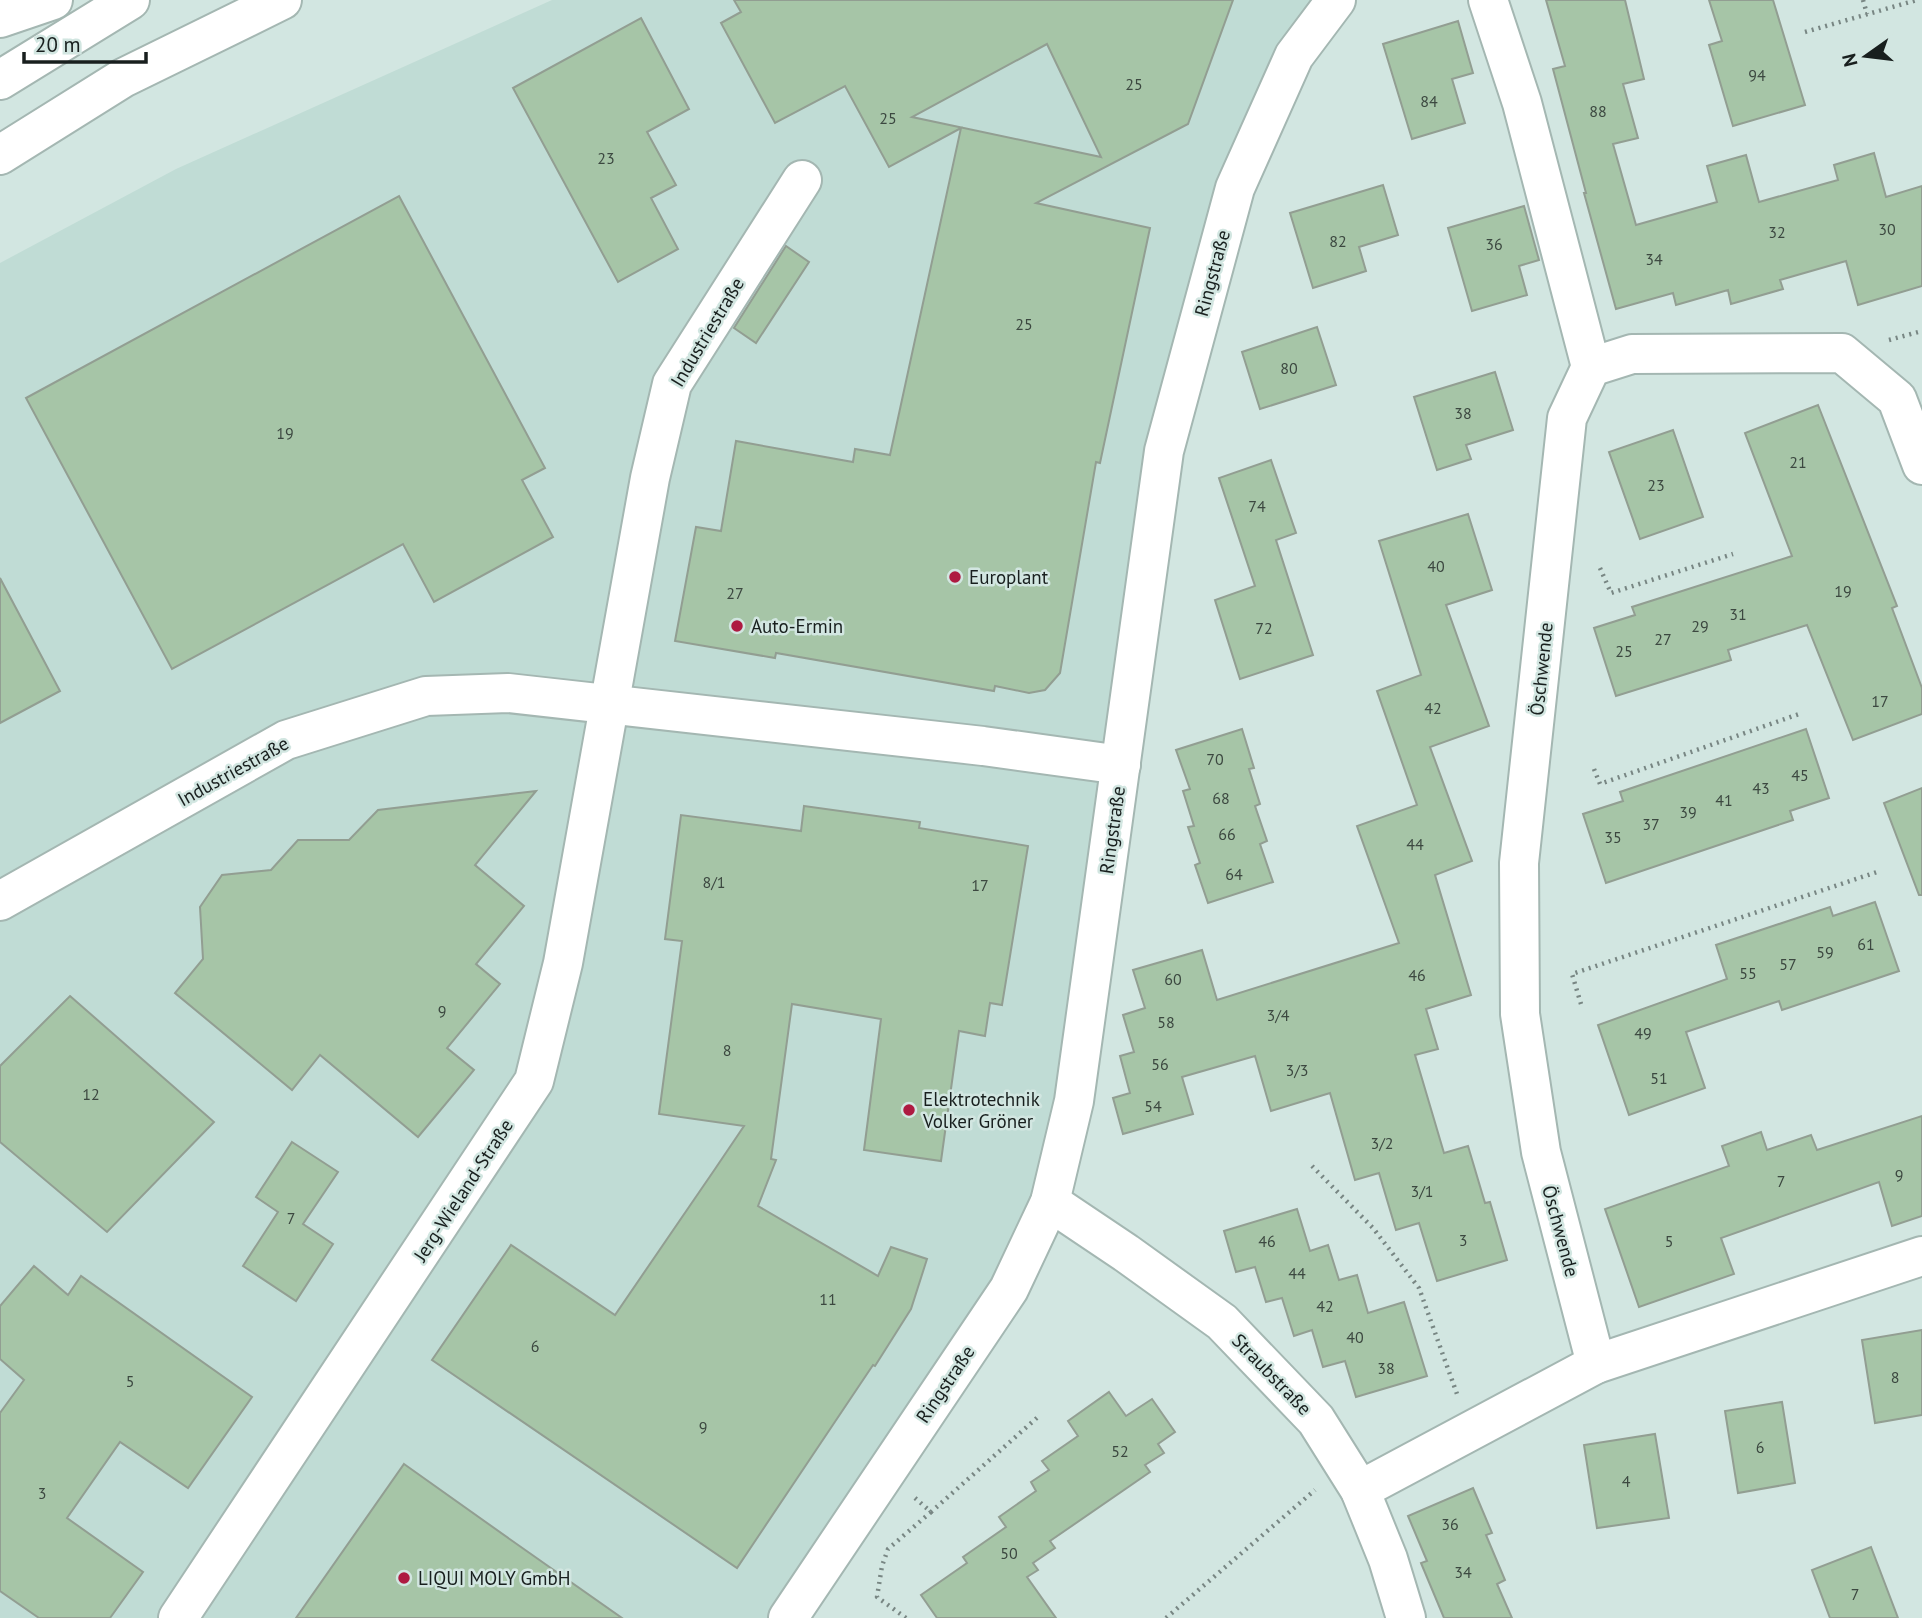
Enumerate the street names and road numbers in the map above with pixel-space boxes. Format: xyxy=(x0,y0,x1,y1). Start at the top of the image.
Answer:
street label: Ringstraße xyxy=(1189,227,1235,319)
street label: Industriestraße xyxy=(665,273,749,391)
street label: Öschwende xyxy=(1524,621,1558,717)
street label: Industriestraße xyxy=(173,731,293,811)
street label: Ringstraße xyxy=(1094,785,1130,875)
street label: Jerg-Wieland-Straße xyxy=(407,1114,518,1267)
street label: Öschwende xyxy=(1537,1183,1585,1279)
street label: Straubstraße xyxy=(1227,1328,1317,1420)
street label: Ringstraße xyxy=(910,1341,980,1427)

